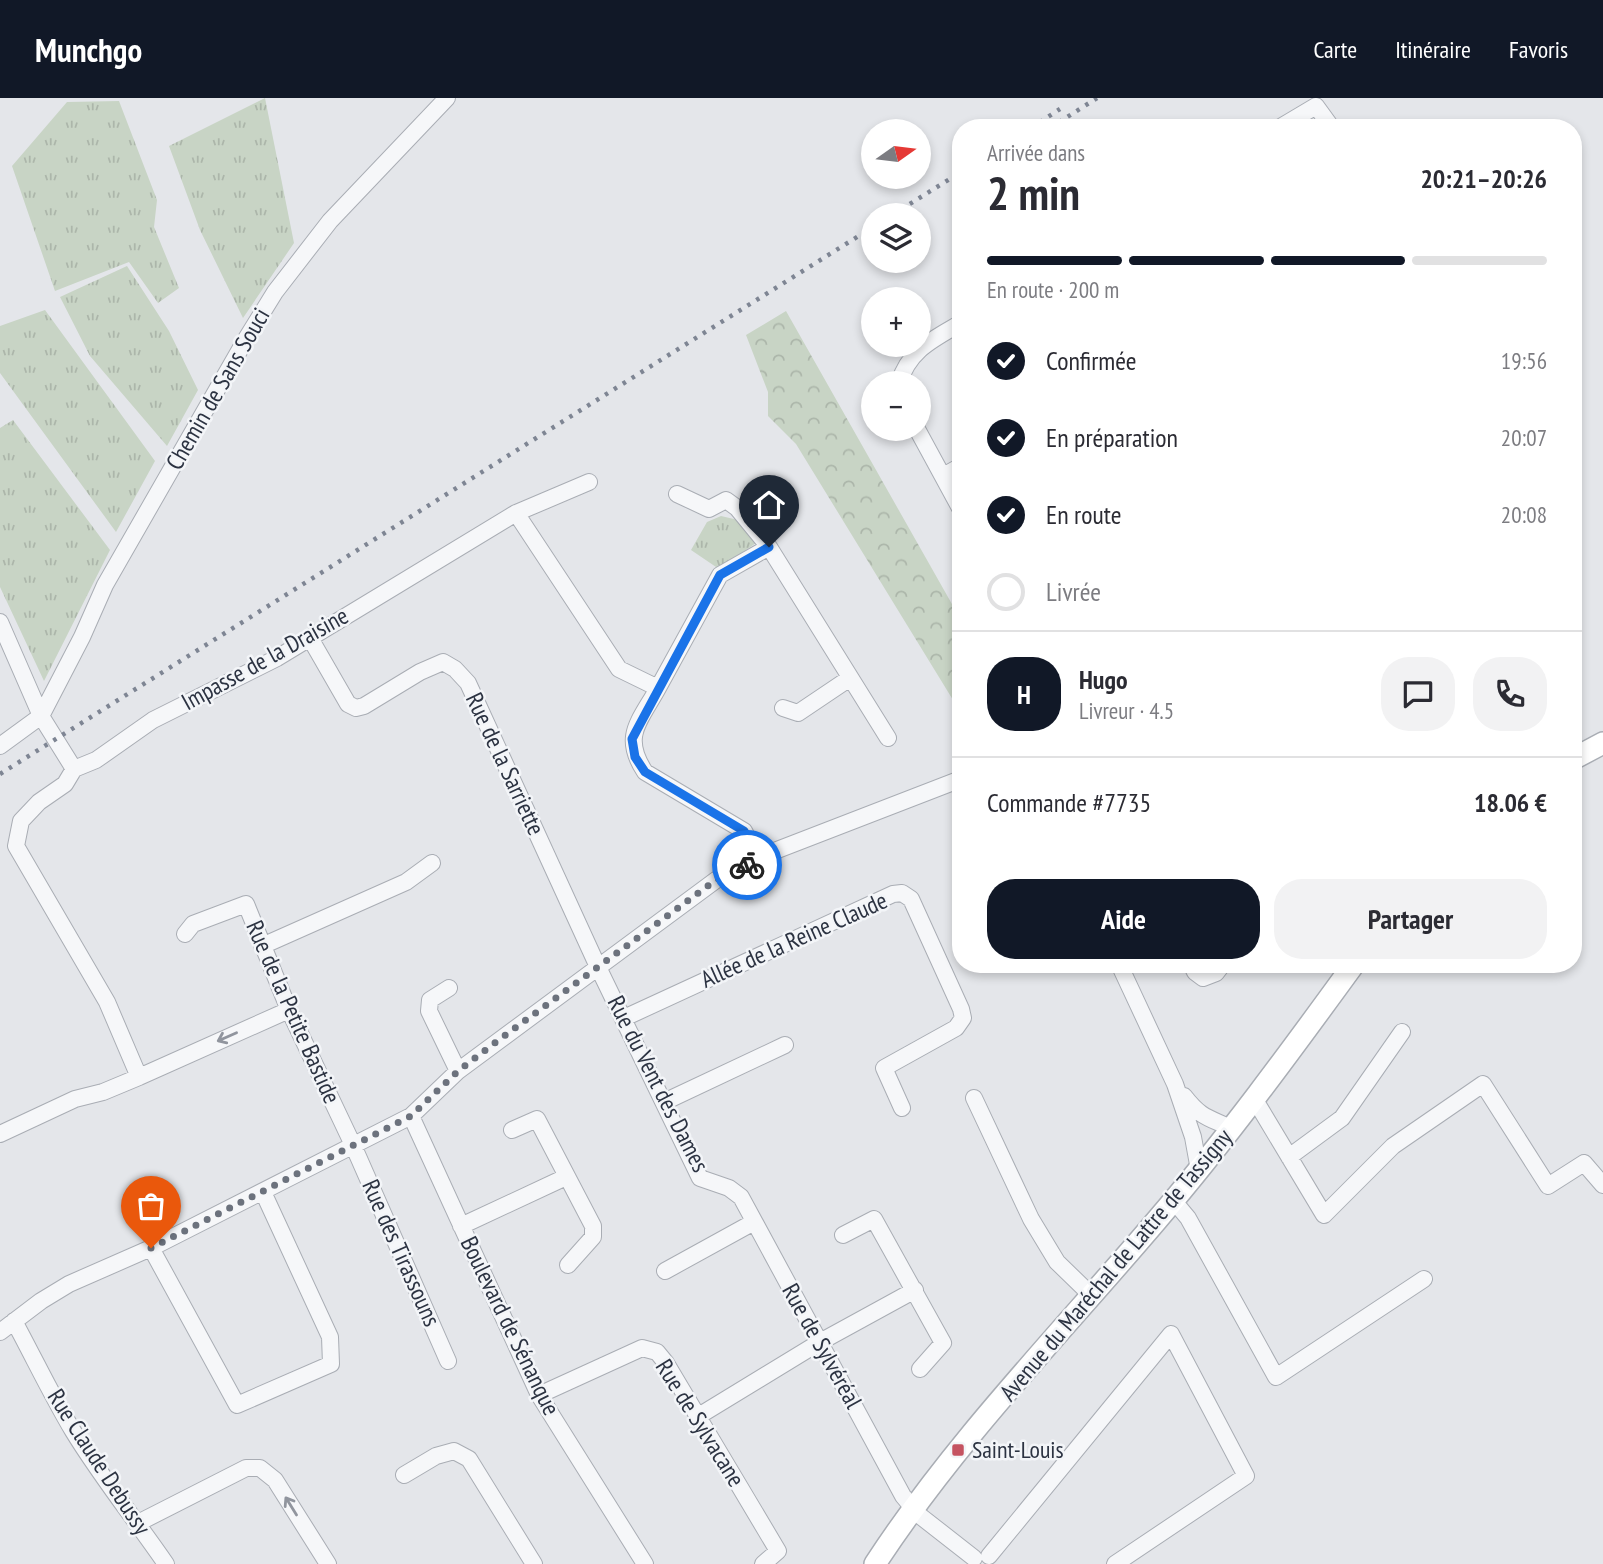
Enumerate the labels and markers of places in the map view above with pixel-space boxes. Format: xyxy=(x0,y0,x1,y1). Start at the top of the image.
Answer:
pin xyxy=(739,475,799,547)
pin xyxy=(121,1176,181,1248)
place label: Saint-Louis xyxy=(972,1434,1064,1465)
marker: Saint-Louis xyxy=(950,1442,966,1458)

